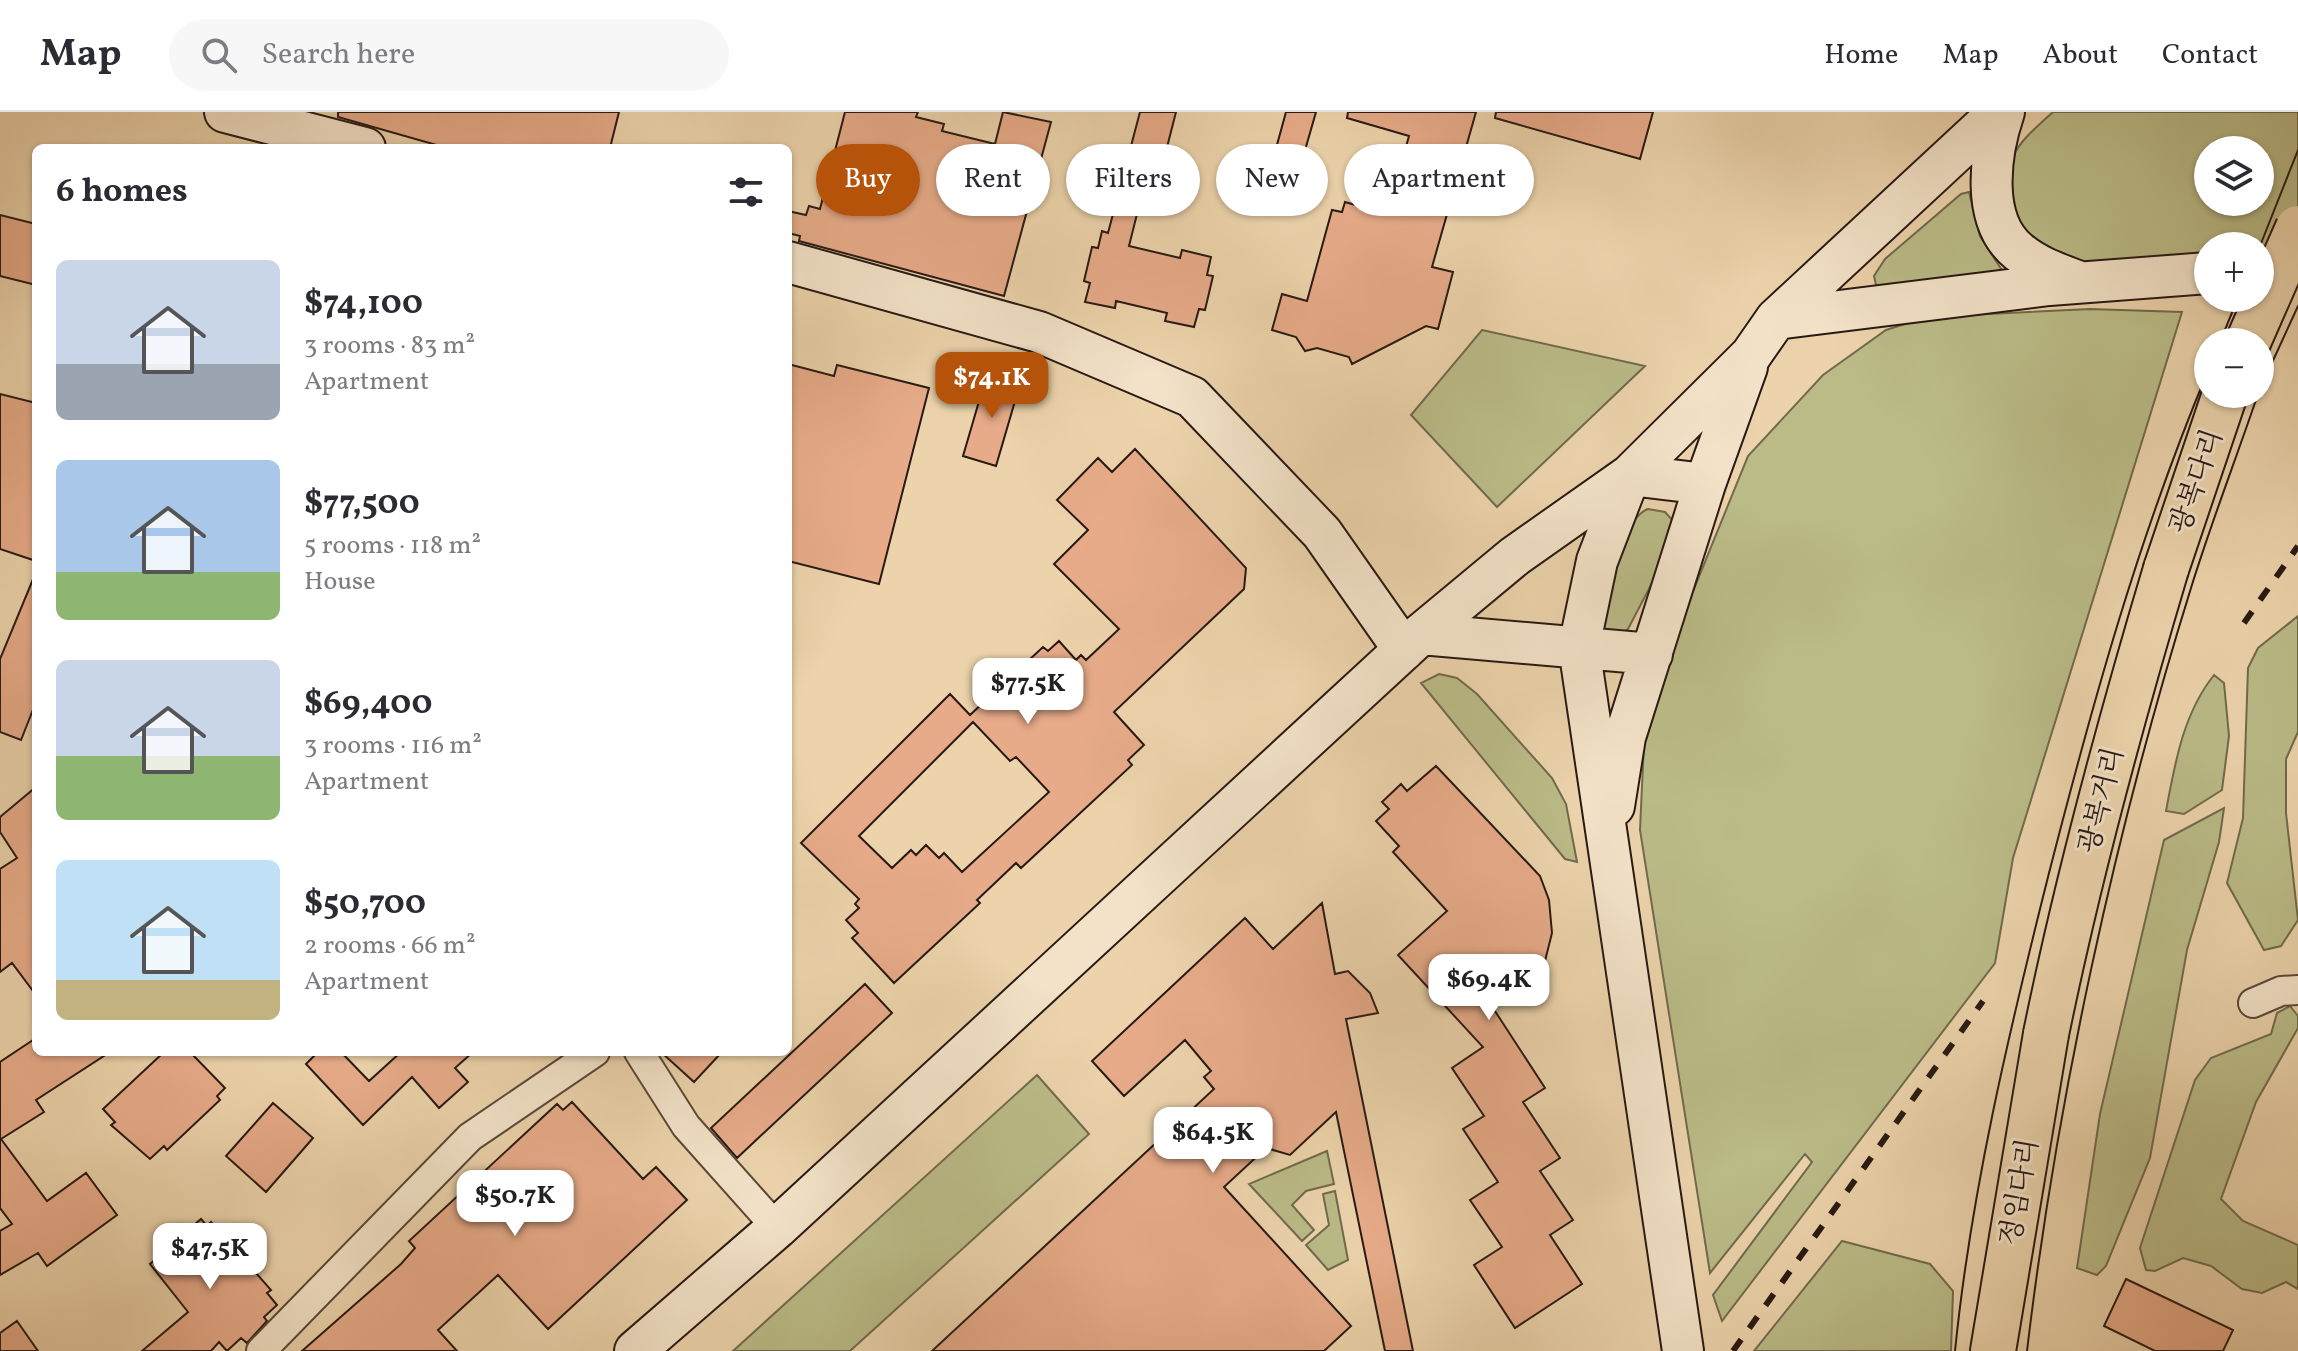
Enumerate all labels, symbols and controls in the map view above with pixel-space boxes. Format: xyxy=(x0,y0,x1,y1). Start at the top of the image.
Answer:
search box xyxy=(169,19,729,91)
text: Map xyxy=(40,29,121,82)
icon: search xyxy=(197,33,241,77)
text: Search here xyxy=(261,34,415,76)
text: Home xyxy=(1824,36,1898,75)
text: Map xyxy=(1942,36,1998,75)
text: About xyxy=(2042,36,2118,75)
text: Contact xyxy=(2162,36,2258,75)
map controls xyxy=(2194,136,2274,408)
button: layers xyxy=(2194,136,2274,216)
chip: Buy xyxy=(816,144,920,216)
chip: Rent xyxy=(936,144,1050,216)
chip: Filters xyxy=(1066,144,1200,216)
chip: New xyxy=(1216,144,1328,216)
chip: Apartment xyxy=(1344,144,1534,216)
text: 6 homes xyxy=(56,169,188,216)
icon: filters xyxy=(724,170,768,214)
button: + xyxy=(2194,232,2274,312)
text: $74,100 xyxy=(304,281,423,328)
icon: home xyxy=(120,292,216,388)
text: 3 rooms · 83 m² xyxy=(304,328,475,364)
button: − xyxy=(2194,328,2274,408)
pin: $74.1K xyxy=(927,352,1057,420)
text: $74.1K xyxy=(953,360,1031,396)
text: Apartment xyxy=(304,364,429,400)
street label: 광복다리 xyxy=(2161,424,2233,539)
text: $77,500 xyxy=(304,481,420,528)
icon: home xyxy=(120,492,216,588)
text: 5 rooms · 118 m² xyxy=(304,528,481,564)
text: House xyxy=(304,564,376,600)
pin: $77.5K xyxy=(963,658,1093,726)
text: $77.5K xyxy=(990,666,1066,702)
text: $69,400 xyxy=(304,681,432,728)
icon: home xyxy=(120,692,216,788)
text: 3 rooms · 116 m² xyxy=(304,728,482,764)
street label: 광복거리 xyxy=(2070,743,2134,858)
text: Apartment xyxy=(304,764,429,800)
text: $50,700 xyxy=(304,881,426,928)
icon: home xyxy=(120,892,216,988)
text: 2 rooms · 66 m² xyxy=(304,928,476,964)
pin: $69.4K xyxy=(1424,954,1554,1022)
text: $69.4K xyxy=(1446,962,1532,998)
text: Apartment xyxy=(304,964,429,1000)
pin: $64.5K xyxy=(1148,1107,1278,1175)
text: $64.5K xyxy=(1172,1115,1254,1151)
street label: 정임다리 xyxy=(1992,1136,2049,1249)
pin: $50.7K xyxy=(450,1170,580,1238)
text: $50.7K xyxy=(475,1178,555,1214)
pin: $47.5K xyxy=(145,1223,275,1291)
text: $47.5K xyxy=(171,1231,249,1267)

